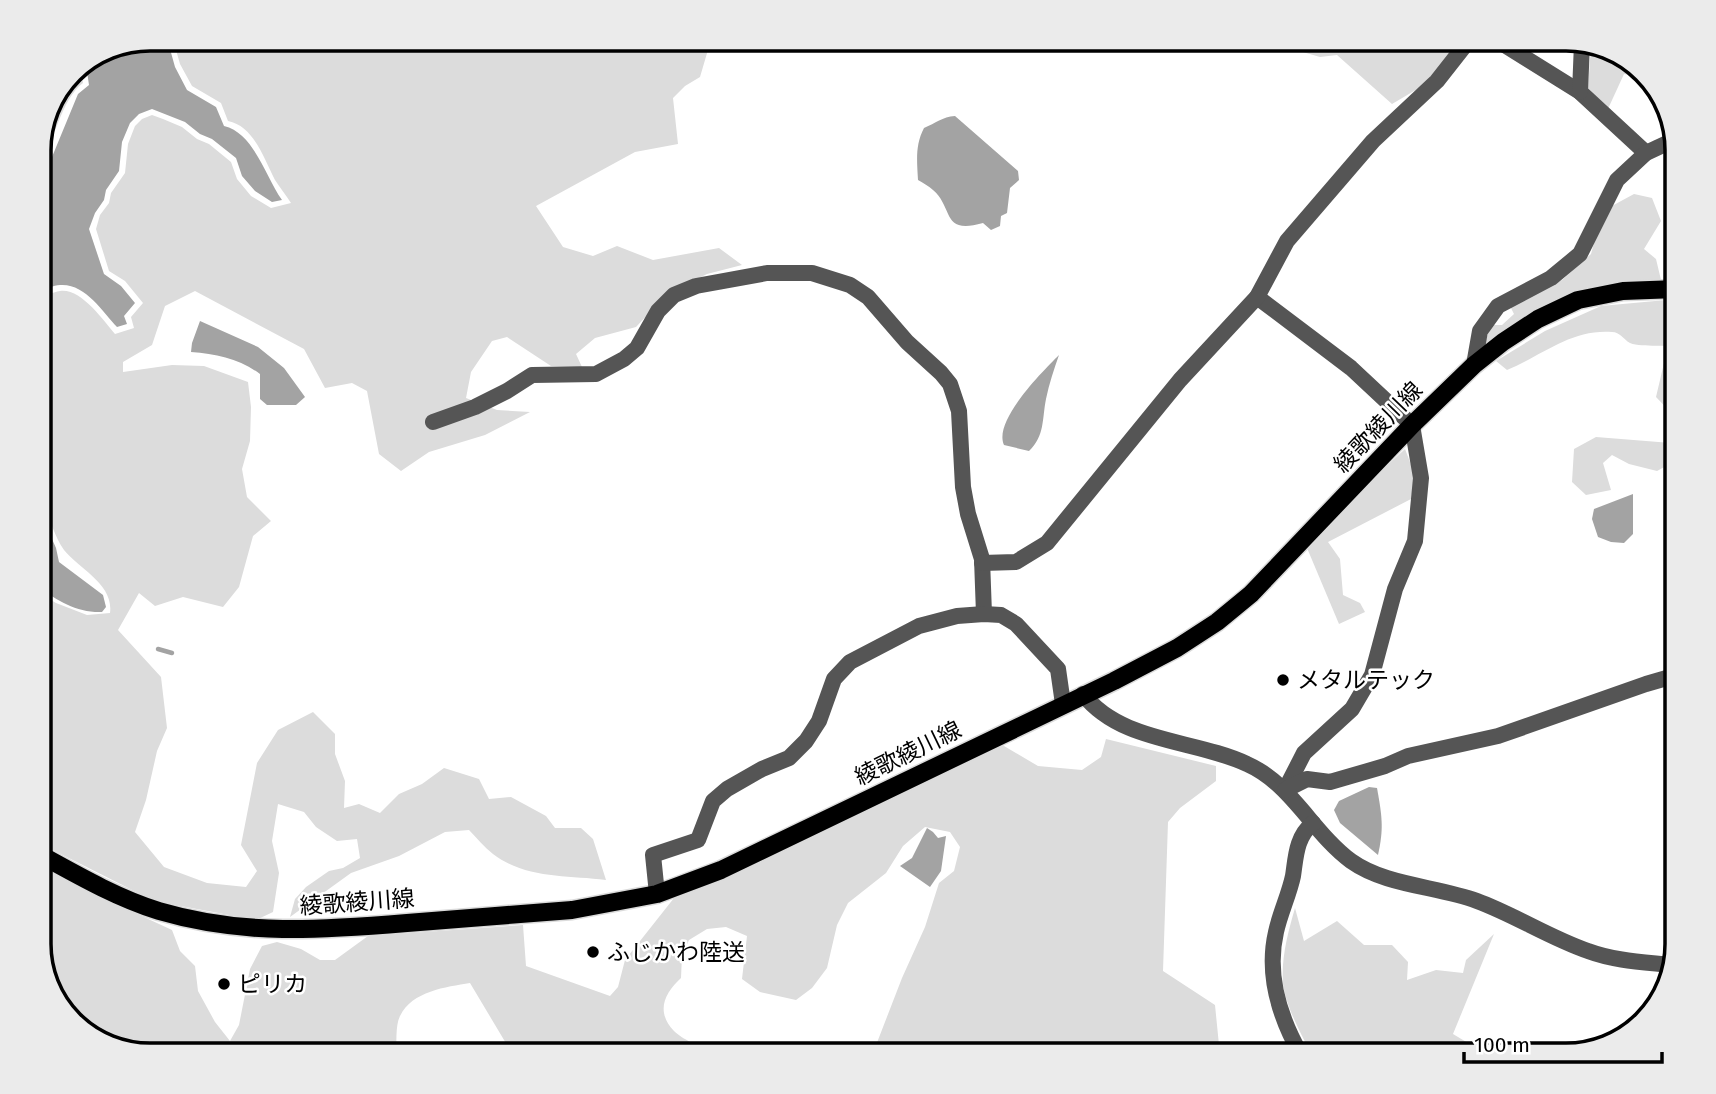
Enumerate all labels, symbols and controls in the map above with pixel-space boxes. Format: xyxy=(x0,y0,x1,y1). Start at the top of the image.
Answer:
street label: 綾歌綾川線 xyxy=(1328,376,1428,478)
place label: メタルテック xyxy=(1297,666,1435,694)
marker: メタルテック xyxy=(1275,672,1291,688)
street label: 綾歌綾川線 xyxy=(850,715,966,791)
street label: 綾歌綾川線 xyxy=(299,884,415,920)
place label: ふじかわ陸送 xyxy=(607,938,745,966)
marker: ふじかわ陸送 xyxy=(585,944,601,960)
place label: ピリカ xyxy=(238,970,307,998)
marker: ピリカ xyxy=(216,976,232,992)
scale bar xyxy=(1464,1020,1662,1064)
text: 100 m xyxy=(1474,1032,1530,1058)

